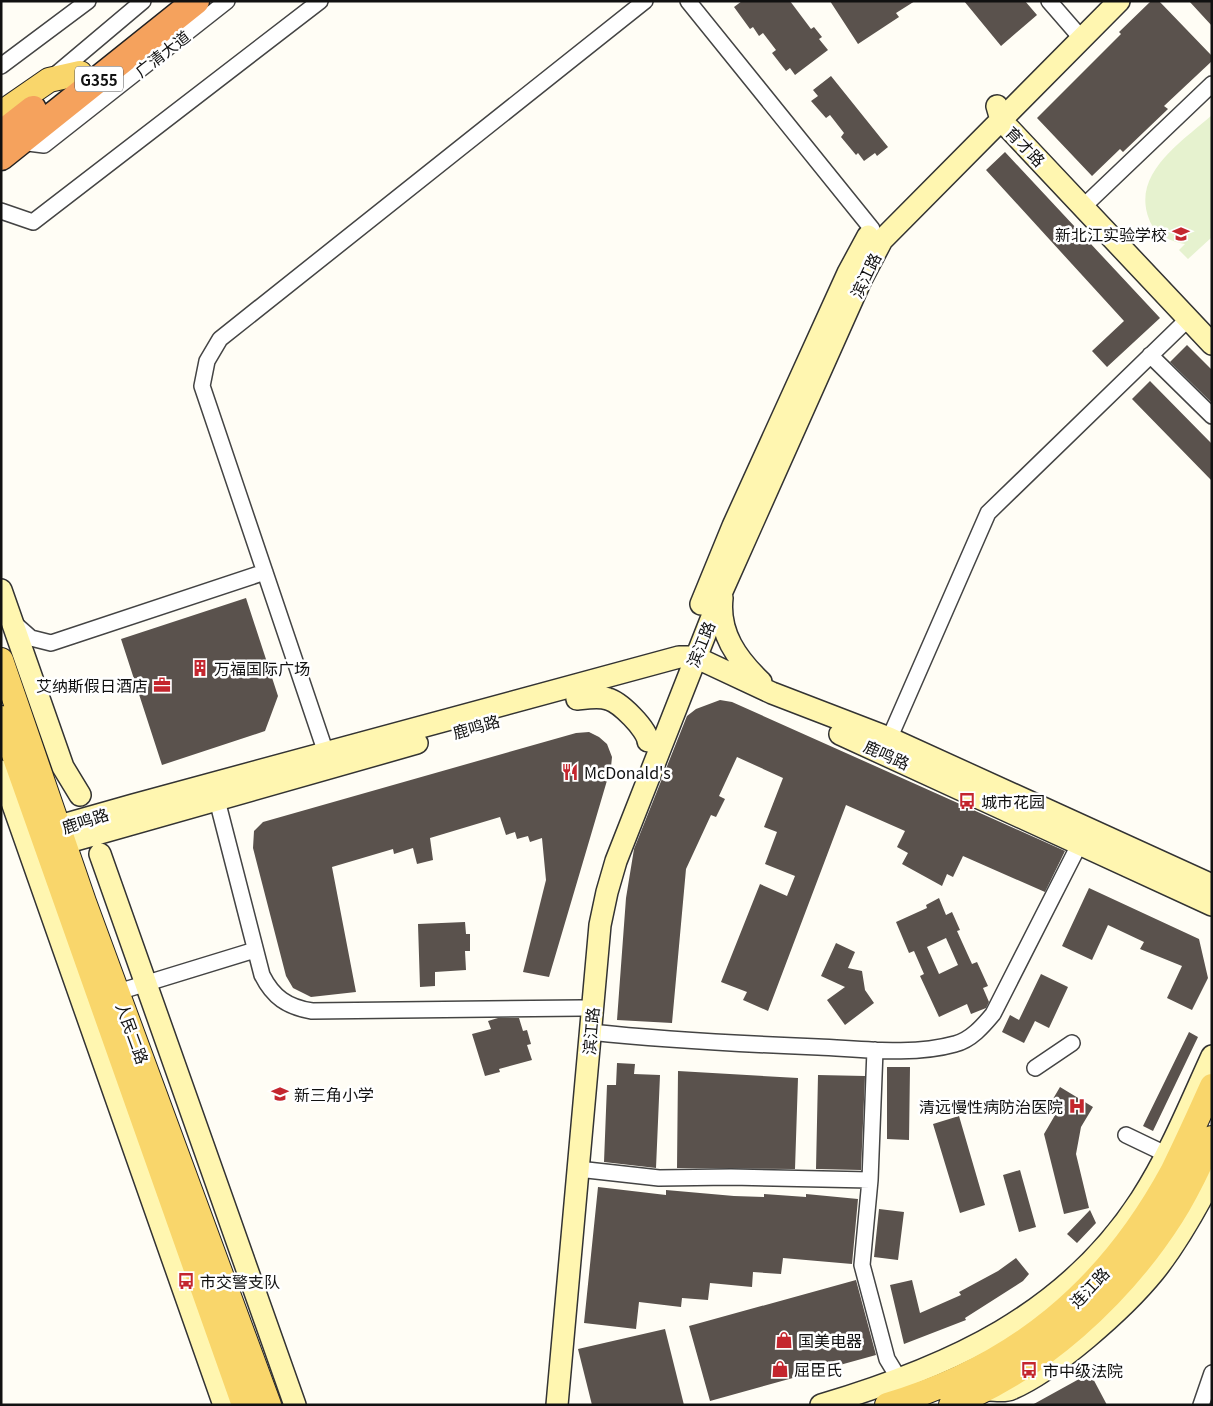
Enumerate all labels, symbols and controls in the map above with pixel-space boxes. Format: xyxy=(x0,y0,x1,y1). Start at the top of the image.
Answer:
street label: 广清大道 xyxy=(129,24,195,82)
road number: G355 xyxy=(75,66,123,92)
street label: 育才路 xyxy=(1001,120,1051,172)
place label: 新北江实验学校 xyxy=(1055,222,1167,246)
school or university icon: 新北江实验学校 xyxy=(1171,224,1191,244)
street label: 滨江路 xyxy=(844,248,886,302)
street label: 滨江路 xyxy=(680,617,720,671)
place label: 万福国际广场 xyxy=(214,656,310,680)
building icon: 万福国际广场 xyxy=(190,658,210,678)
place label: 艾纳斯假日酒店 xyxy=(36,673,148,697)
office icon: 艾纳斯假日酒店 xyxy=(152,675,172,695)
street label: 鹿鸣路 xyxy=(450,708,502,744)
street label: 鹿鸣路 xyxy=(860,733,914,775)
place label: McDonald's xyxy=(584,760,671,784)
restaurant icon: McDonald's xyxy=(560,762,580,782)
place label: 城市花园 xyxy=(981,789,1045,813)
bus stop icon: 城市花园 xyxy=(957,791,977,811)
street label: 鹿鸣路 xyxy=(58,801,112,839)
street label: 人民二路 xyxy=(111,999,155,1067)
street label: 滨江路 xyxy=(576,1006,604,1056)
place label: 新三角小学 xyxy=(294,1082,374,1106)
school or university icon: 新三角小学 xyxy=(270,1084,290,1104)
place label: 清远慢性病防治医院 xyxy=(919,1094,1063,1118)
hospital icon: 清远慢性病防治医院 xyxy=(1067,1096,1087,1116)
street label: 连江路 xyxy=(1064,1261,1114,1313)
place label: 市交警支队 xyxy=(200,1269,280,1293)
bus stop icon: 市交警支队 xyxy=(176,1271,196,1291)
place label: 国美电器 xyxy=(798,1328,862,1352)
shop icon: 国美电器 xyxy=(774,1330,794,1350)
place label: 屈臣氏 xyxy=(794,1357,842,1381)
place label: 市中级法院 xyxy=(1043,1358,1123,1382)
shop icon: 屈臣氏 xyxy=(770,1359,790,1379)
bus stop icon: 市中级法院 xyxy=(1019,1360,1039,1380)

